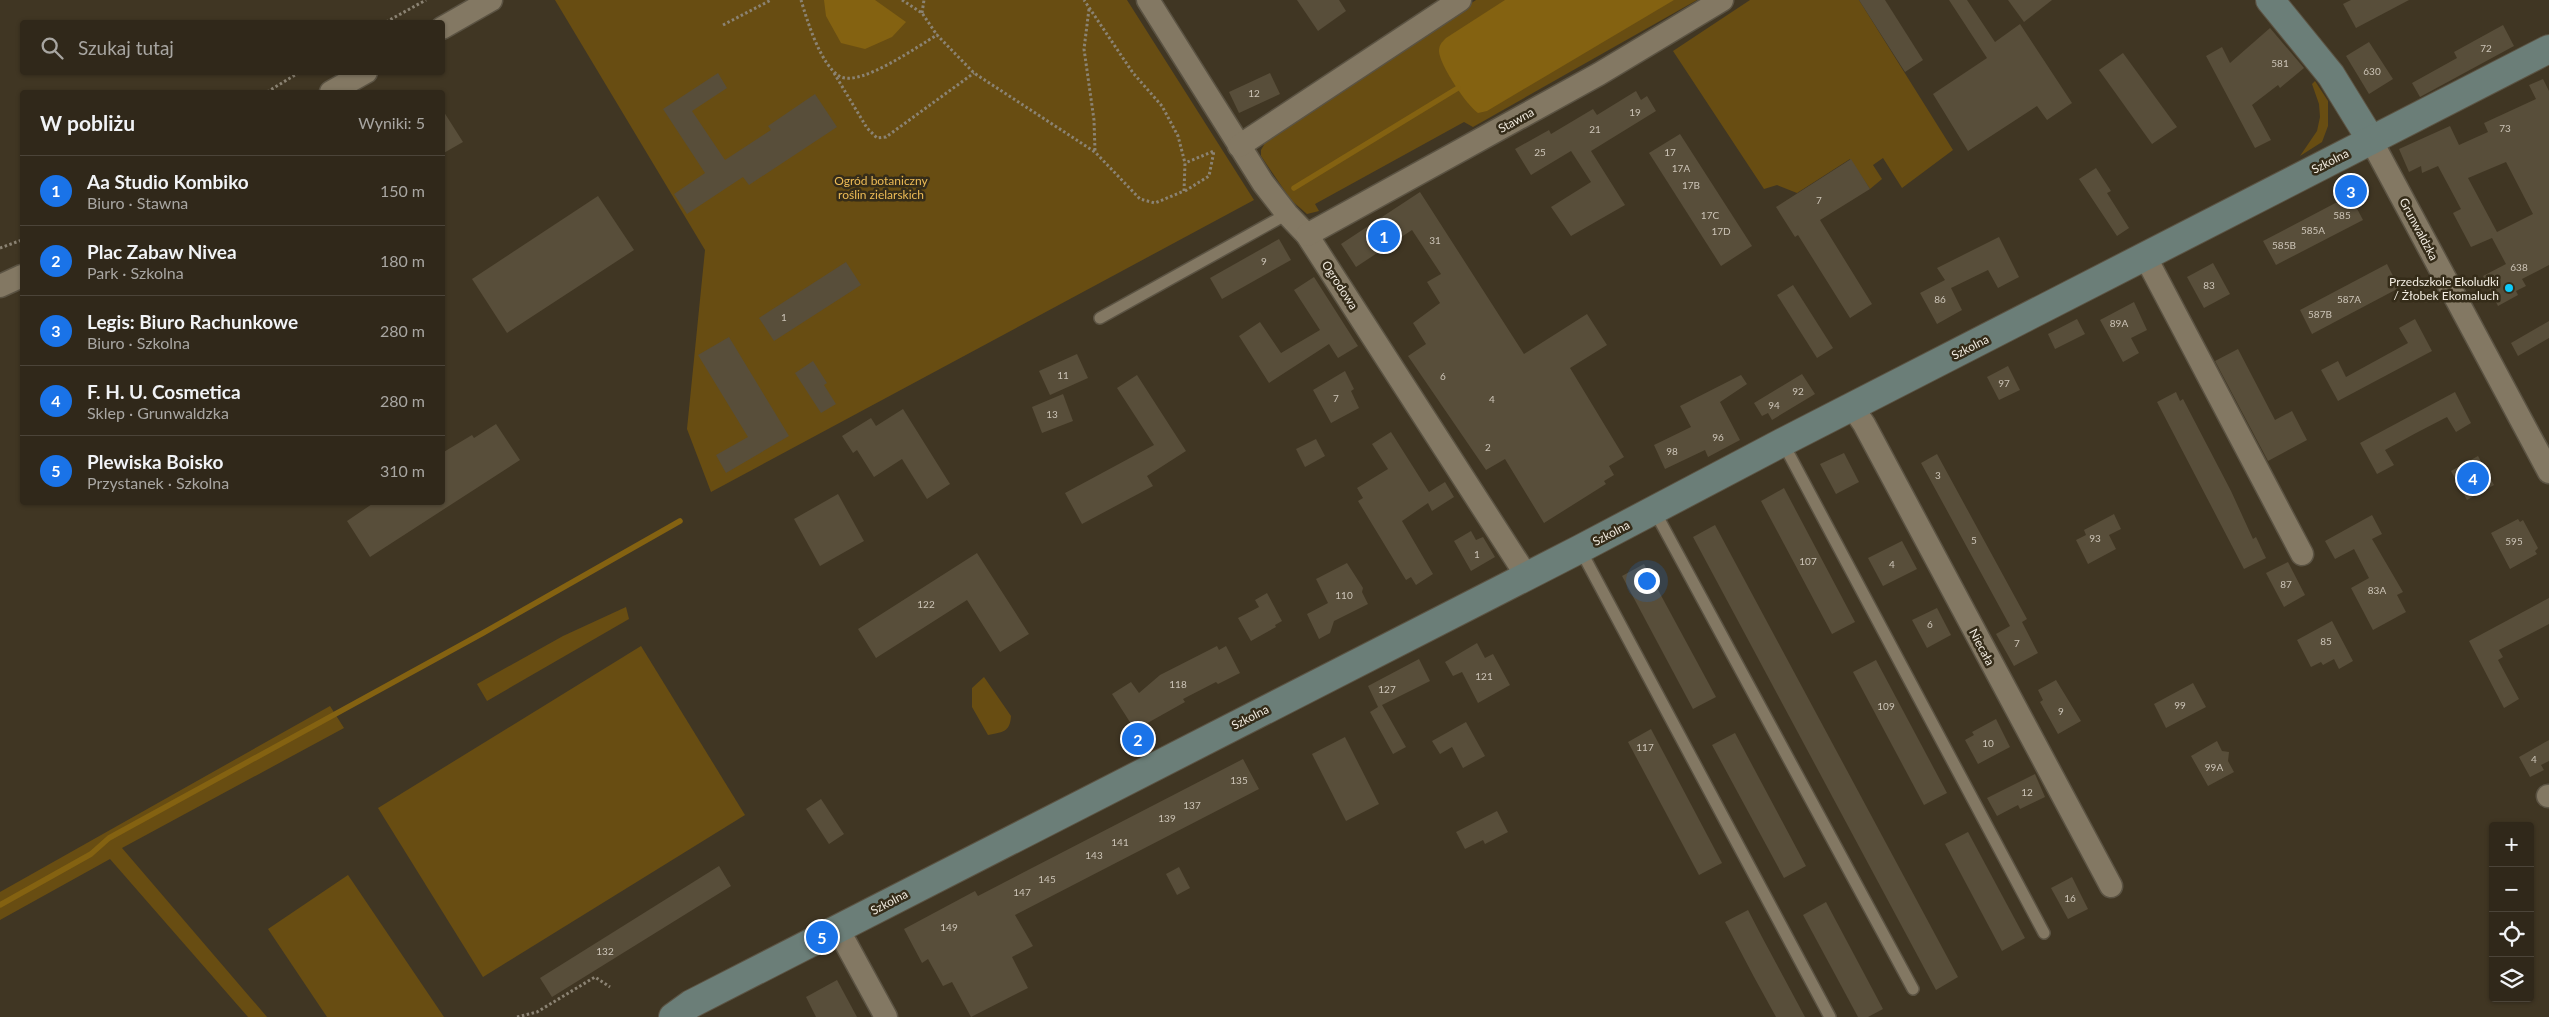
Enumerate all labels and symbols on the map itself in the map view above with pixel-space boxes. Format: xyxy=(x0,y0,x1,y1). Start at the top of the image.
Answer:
house number: 72 xyxy=(2480,42,2492,54)
house number: 581 xyxy=(2271,57,2289,69)
house number: 630 xyxy=(2363,65,2381,77)
house number: 12 xyxy=(1248,87,1260,99)
street label: Stawna xyxy=(1496,104,1537,136)
house number: 19 xyxy=(1629,106,1641,118)
house number: 73 xyxy=(2499,122,2511,134)
house number: 21 xyxy=(1589,123,1601,135)
street label: Szkolna xyxy=(2309,145,2351,177)
house number: 25 xyxy=(1534,146,1546,158)
house number: 17 xyxy=(1664,146,1676,158)
house number: 17A xyxy=(1672,162,1690,174)
pin: 3 xyxy=(2335,172,2367,210)
park label: Ogród botaniczny roślin zielarskich xyxy=(834,173,929,202)
house number: 17B xyxy=(1682,179,1700,191)
house number: 7 xyxy=(1816,194,1822,206)
street label: Grunwaldzka xyxy=(2396,195,2442,263)
house number: 17C xyxy=(1701,209,1719,221)
house number: 585 xyxy=(2333,209,2351,221)
pin: 1 xyxy=(1368,217,1400,255)
house number: 585A xyxy=(2301,224,2325,236)
house number: 17D xyxy=(1711,225,1731,237)
house number: 31 xyxy=(1429,234,1441,246)
house number: 585B xyxy=(2272,239,2296,251)
house number: 9 xyxy=(1261,255,1267,267)
street label: Ogrodowa xyxy=(1319,258,1361,312)
house number: 638 xyxy=(2510,261,2528,273)
place label: Przedszkole Ekoludki / Żłobek Ekomaluch xyxy=(2389,274,2499,303)
house number: 83 xyxy=(2203,279,2215,291)
marker: Przedszkole Ekoludki / Żłobek Ekomaluch xyxy=(2503,282,2515,294)
house number: 86 xyxy=(1934,293,1946,305)
house number: 587A xyxy=(2337,293,2361,305)
house number: 587B xyxy=(2308,308,2332,320)
house number: 1 xyxy=(781,311,787,323)
house number: 89A xyxy=(2110,317,2128,329)
street label: Szkolna xyxy=(1949,331,1991,363)
house number: 11 xyxy=(1057,369,1069,381)
house number: 6 xyxy=(1440,370,1446,382)
house number: 97 xyxy=(1998,377,2010,389)
house number: 92 xyxy=(1792,385,1804,397)
house number: 7 xyxy=(1333,392,1339,404)
house number: 4 xyxy=(1489,393,1495,405)
house number: 94 xyxy=(1768,399,1780,411)
house number: 13 xyxy=(1046,408,1058,420)
house number: 96 xyxy=(1712,431,1724,443)
house number: 2 xyxy=(1485,441,1491,453)
house number: 98 xyxy=(1666,445,1678,457)
pin: 4 xyxy=(2457,459,2489,497)
house number: 3 xyxy=(1935,469,1941,481)
street label: Szkolna xyxy=(1590,517,1632,549)
house number: 93 xyxy=(2089,532,2101,544)
house number: 5 xyxy=(1971,534,1977,546)
house number: 595 xyxy=(2505,535,2523,547)
house number: 1 xyxy=(1474,548,1480,560)
house number: 107 xyxy=(1799,555,1817,567)
house number: 4 xyxy=(1889,558,1895,570)
your location xyxy=(1634,568,1660,594)
house number: 87 xyxy=(2280,578,2292,590)
house number: 83A xyxy=(2368,584,2386,596)
house number: 110 xyxy=(1335,589,1353,601)
house number: 122 xyxy=(917,598,935,610)
house number: 6 xyxy=(1927,618,1933,630)
street label: Niecała xyxy=(1966,626,1998,668)
house number: 85 xyxy=(2320,635,2332,647)
house number: 7 xyxy=(2014,637,2020,649)
house number: 121 xyxy=(1475,670,1493,682)
house number: 118 xyxy=(1169,678,1187,690)
house number: 127 xyxy=(1378,683,1396,695)
house number: 99 xyxy=(2174,699,2186,711)
house number: 109 xyxy=(1877,700,1895,712)
street label: Szkolna xyxy=(1229,701,1271,733)
house number: 9 xyxy=(2058,705,2064,717)
pin: 2 xyxy=(1122,720,1154,758)
house number: 10 xyxy=(1982,737,1994,749)
house number: 117 xyxy=(1636,741,1654,753)
house number: 4 xyxy=(2531,753,2537,765)
house number: 99A xyxy=(2205,761,2223,773)
house number: 135 xyxy=(1230,774,1248,786)
house number: 12 xyxy=(2021,786,2033,798)
house number: 137 xyxy=(1183,799,1201,811)
house number: 139 xyxy=(1158,812,1176,824)
house number: 141 xyxy=(1111,836,1129,848)
house number: 143 xyxy=(1085,849,1103,861)
house number: 145 xyxy=(1038,873,1056,885)
street label: Szkolna xyxy=(868,886,910,918)
house number: 147 xyxy=(1013,886,1031,898)
house number: 16 xyxy=(2064,892,2076,904)
pin: 5 xyxy=(806,918,838,956)
house number: 149 xyxy=(940,921,958,933)
house number: 132 xyxy=(596,945,614,957)

